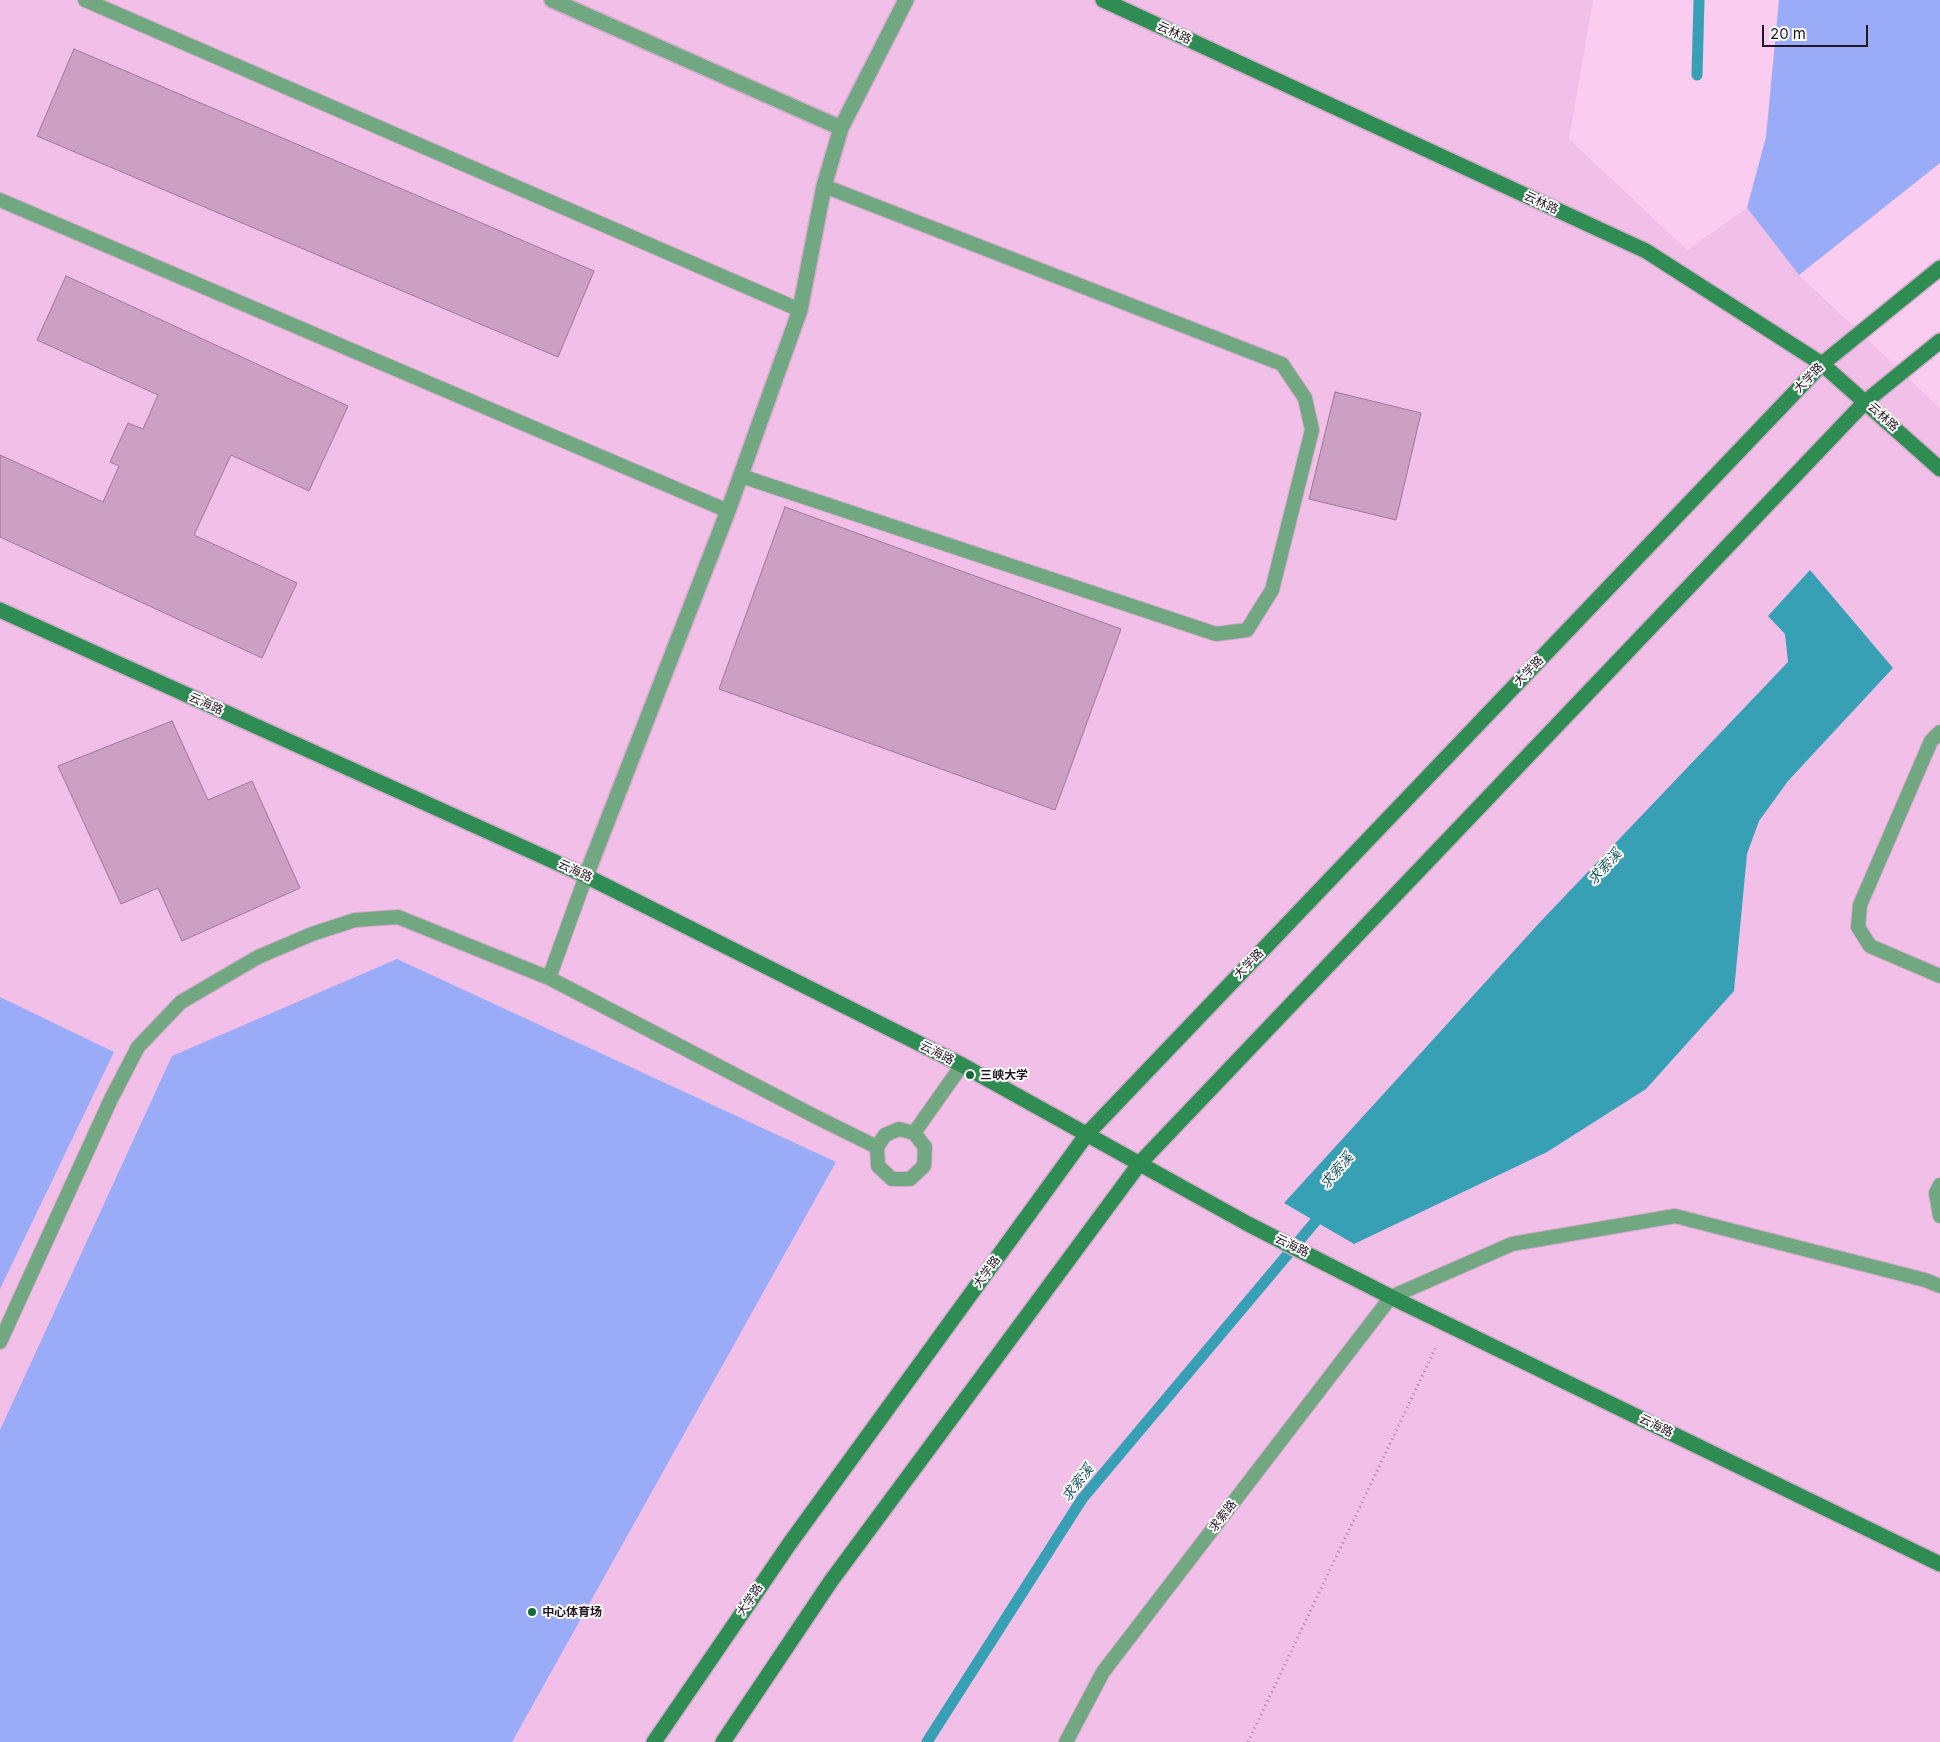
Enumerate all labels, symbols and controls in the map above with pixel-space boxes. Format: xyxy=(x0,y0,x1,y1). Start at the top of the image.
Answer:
scale bar xyxy=(1765,15,1871,47)
street label: 云林路 xyxy=(1155,19,1193,47)
text: 20 m xyxy=(1770,24,1806,43)
street label: 云林路 xyxy=(1522,189,1560,217)
street label: 大学路 xyxy=(1791,360,1827,396)
street label: 云林路 xyxy=(1865,400,1901,434)
street label: 大学路 xyxy=(1511,653,1547,689)
street label: 云海路 xyxy=(187,690,225,718)
water label: 求索溪 xyxy=(1585,846,1625,888)
street label: 云海路 xyxy=(556,857,594,885)
street label: 大学路 xyxy=(1231,946,1267,982)
street label: 云海路 xyxy=(918,1038,956,1068)
place label: 三峡大学 xyxy=(980,1068,1028,1082)
marker: 三峡大学 xyxy=(964,1069,976,1081)
water label: 求索溪 xyxy=(1317,1150,1357,1192)
street label: 云海路 xyxy=(1273,1232,1311,1260)
street label: 大学路 xyxy=(971,1253,1003,1291)
street label: 云海路 xyxy=(1637,1412,1675,1440)
water label: 求索溪 xyxy=(1058,1461,1098,1505)
street label: 求索路 xyxy=(1206,1497,1240,1535)
street label: 大学路 xyxy=(734,1581,766,1619)
place label: 中心体育场 xyxy=(542,1605,602,1619)
marker: 中心体育场 xyxy=(526,1606,538,1618)

